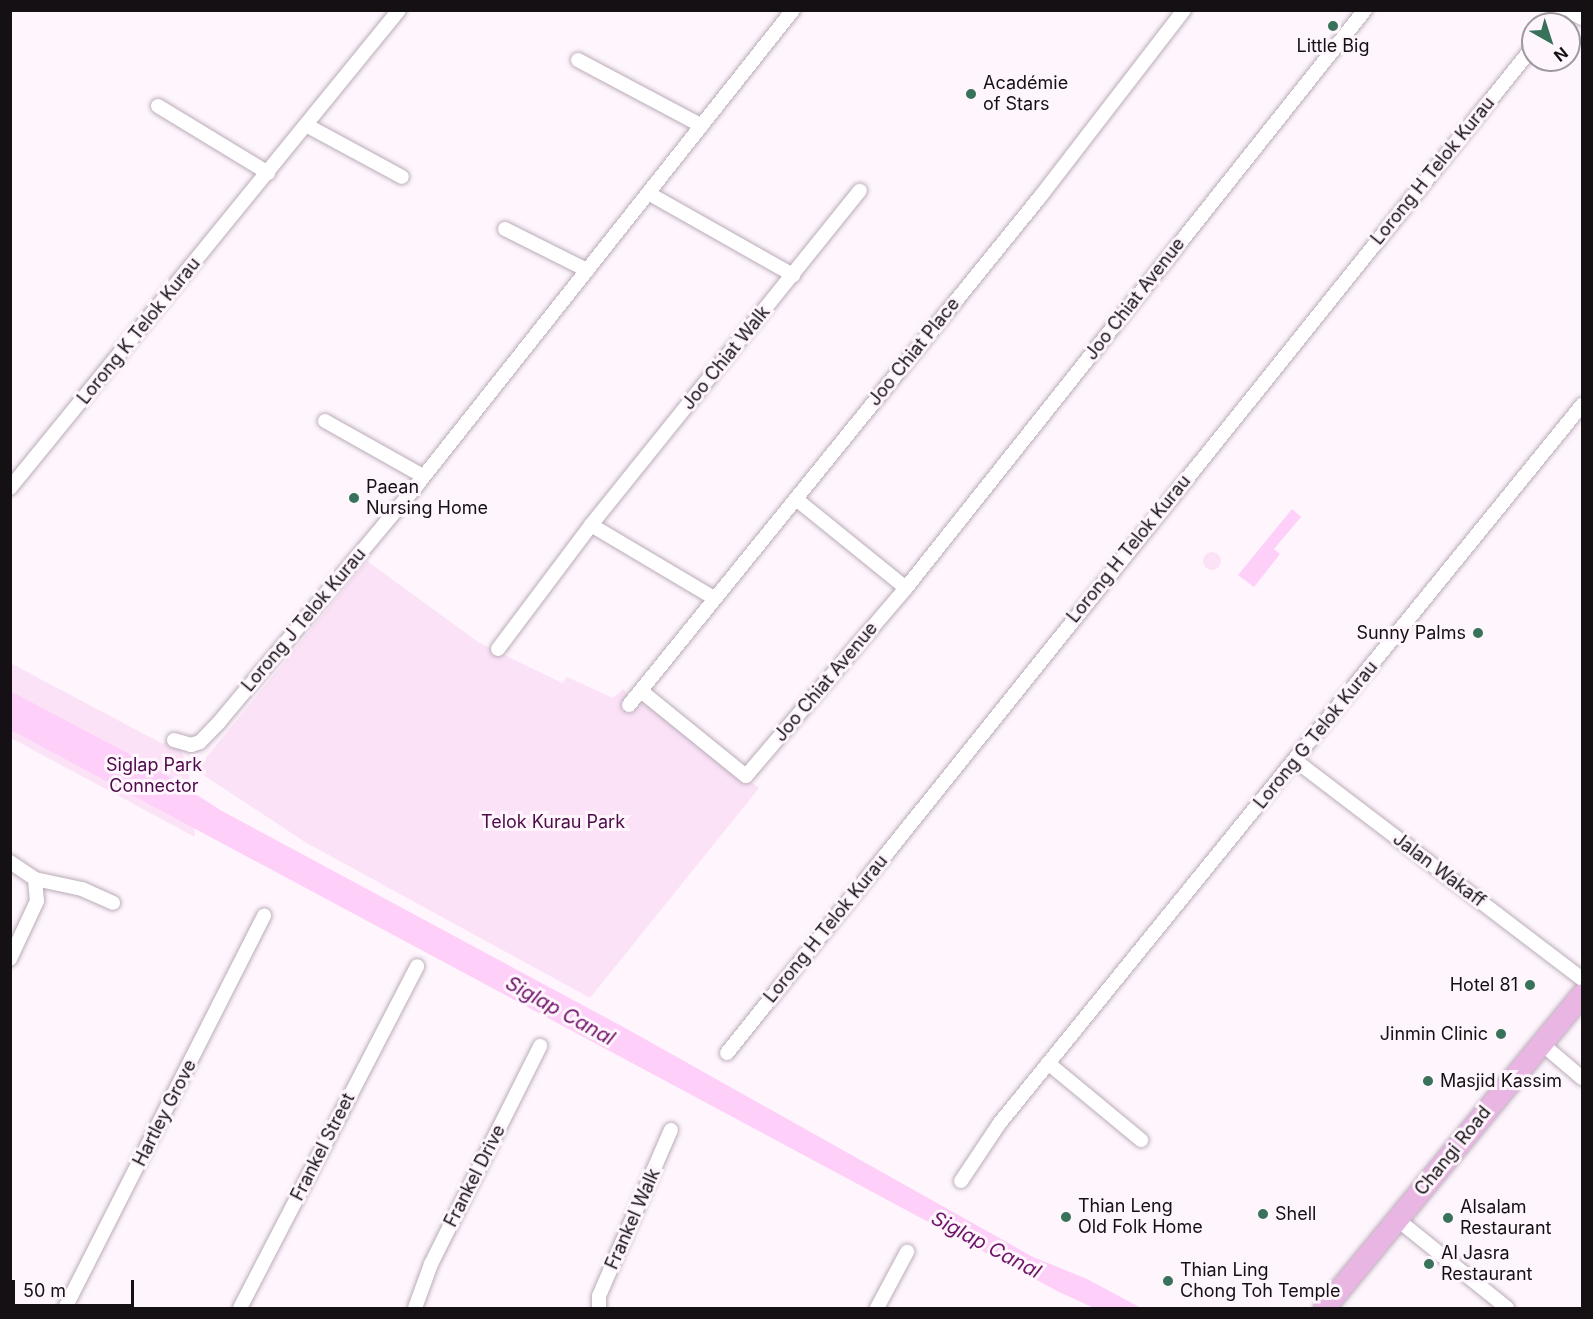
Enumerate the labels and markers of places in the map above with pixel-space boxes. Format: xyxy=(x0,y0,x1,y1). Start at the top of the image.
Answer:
marker: Little Big xyxy=(1326,19,1340,33)
place label: Little Big xyxy=(1297,35,1369,57)
place label: Académie of Stars xyxy=(983,73,1068,116)
marker: Académie of Stars xyxy=(964,87,978,101)
place label: Paean Nursing Home xyxy=(366,477,488,520)
marker: Paean Nursing Home xyxy=(347,491,361,505)
place label: Sunny Palms xyxy=(1356,622,1466,644)
marker: Sunny Palms xyxy=(1471,626,1485,640)
place label: Hotel 81 xyxy=(1450,974,1518,996)
marker: Hotel 81 xyxy=(1523,978,1537,992)
place label: Jinmin Clinic xyxy=(1380,1023,1488,1045)
marker: Jinmin Clinic xyxy=(1492,1025,1510,1043)
place label: Masjid Kassim xyxy=(1440,1070,1562,1092)
marker: Masjid Kassim xyxy=(1421,1074,1435,1088)
place label: Thian Leng Old Folk Home xyxy=(1078,1196,1203,1238)
place label: Alsalam Restaurant xyxy=(1460,1197,1551,1240)
place label: Shell xyxy=(1275,1203,1316,1225)
marker: Shell xyxy=(1256,1207,1270,1221)
marker: Thian Leng Old Folk Home xyxy=(1059,1210,1073,1224)
marker: Alsalam Restaurant xyxy=(1441,1211,1455,1225)
place label: Al Jasra Restaurant xyxy=(1441,1243,1532,1286)
marker: Al Jasra Restaurant xyxy=(1422,1257,1436,1271)
place label: Thian Ling Chong Toh Temple xyxy=(1180,1260,1340,1302)
marker: Thian Ling Chong Toh Temple xyxy=(1161,1274,1175,1288)

